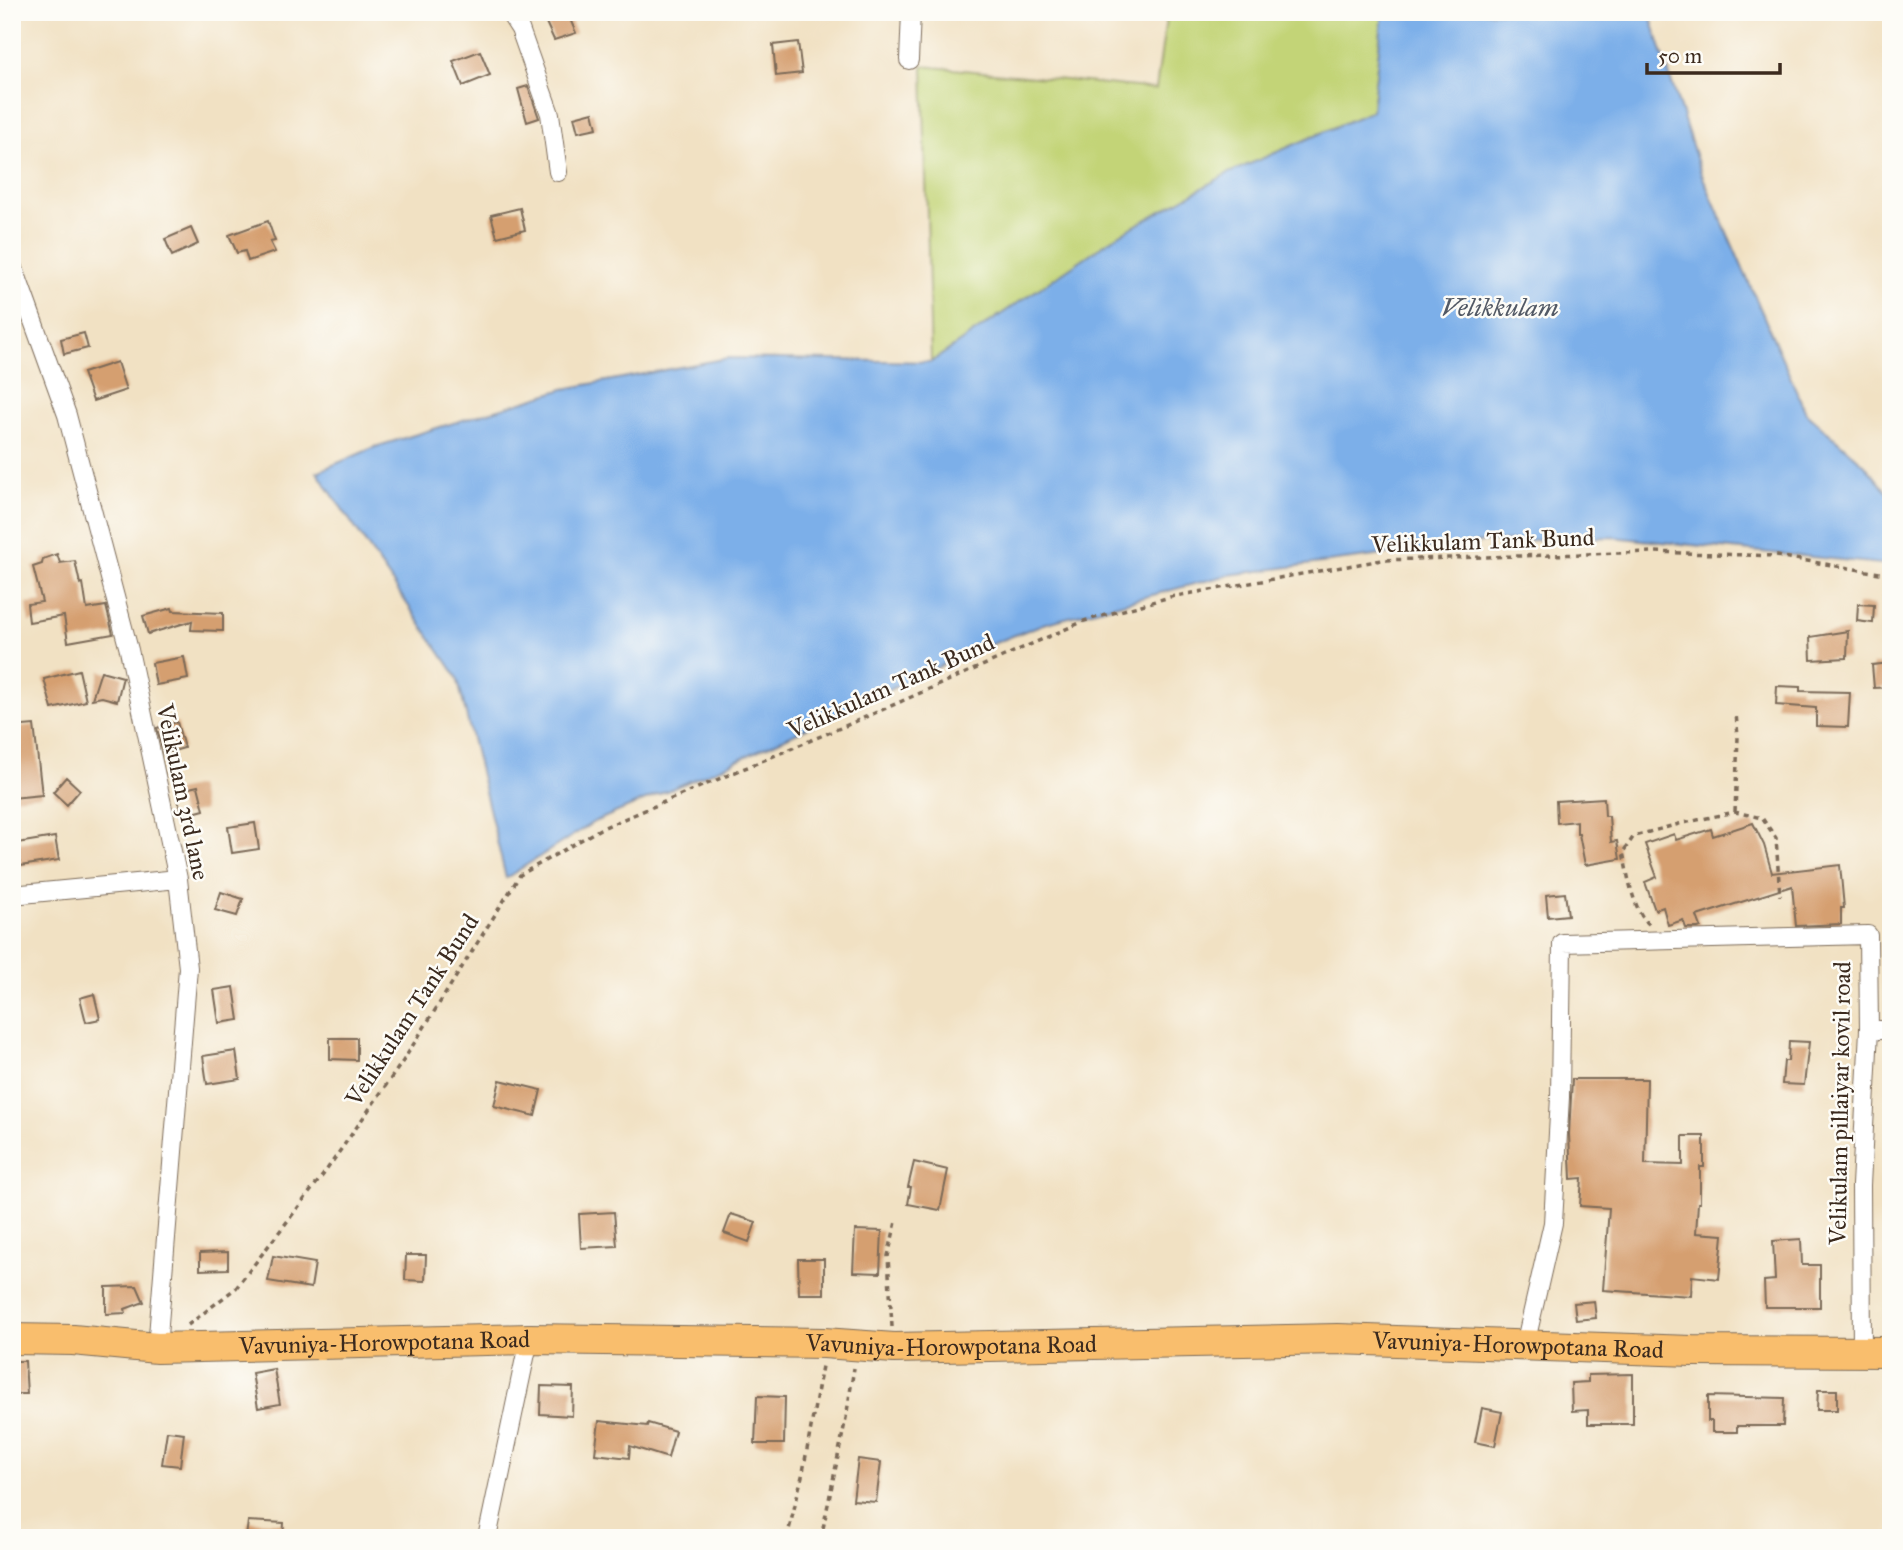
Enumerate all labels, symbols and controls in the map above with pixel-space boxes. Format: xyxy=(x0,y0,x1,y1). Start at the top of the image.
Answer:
scale bar xyxy=(1647,32,1780,76)
text: 50 m xyxy=(1658,43,1703,69)
water label: Velikkulam xyxy=(1441,291,1559,323)
street label: Velikkulam Tank Bund xyxy=(1370,522,1595,560)
street label: Velikkulam Tank Bund xyxy=(782,627,999,746)
street label: Velikulam 3rd lane xyxy=(149,700,216,883)
street label: Velikkulam Tank Bund xyxy=(338,908,485,1113)
street label: Velikulam pillaiyar kovil road xyxy=(1823,961,1857,1246)
street label: Vavuniya-Horowpotana Road xyxy=(238,1324,531,1361)
street label: Vavuniya-Horowpotana Road xyxy=(1371,1325,1664,1365)
street label: Vavuniya-Horowpotana Road xyxy=(805,1328,1097,1363)

